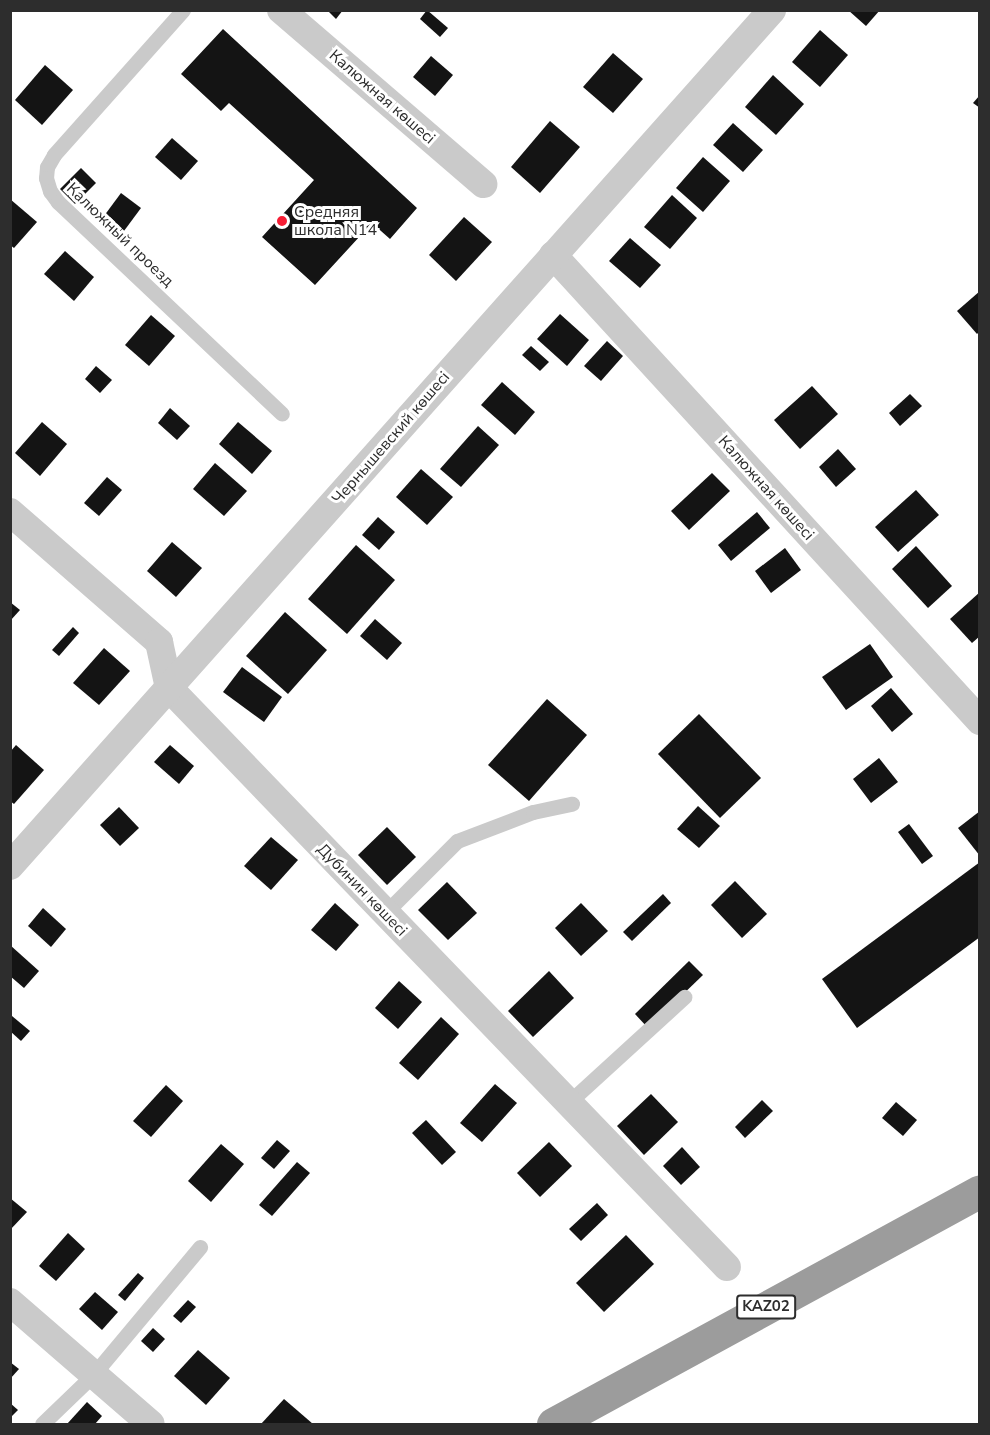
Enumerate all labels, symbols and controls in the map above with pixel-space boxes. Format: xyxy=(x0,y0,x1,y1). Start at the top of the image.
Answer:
street label: Калюжная көшесі xyxy=(325,46,439,148)
street label: Калюжный проезд xyxy=(62,179,178,291)
place label: Средняя школа N14 xyxy=(294,202,377,240)
marker: Средняя школа N14 xyxy=(275,214,289,228)
street label: Чернышевский көшесі xyxy=(328,368,454,508)
street label: Калюжная көшесі xyxy=(714,432,818,544)
street label: Дубинин көшесі xyxy=(313,840,411,940)
road number: KAZ02 xyxy=(736,1295,796,1319)

